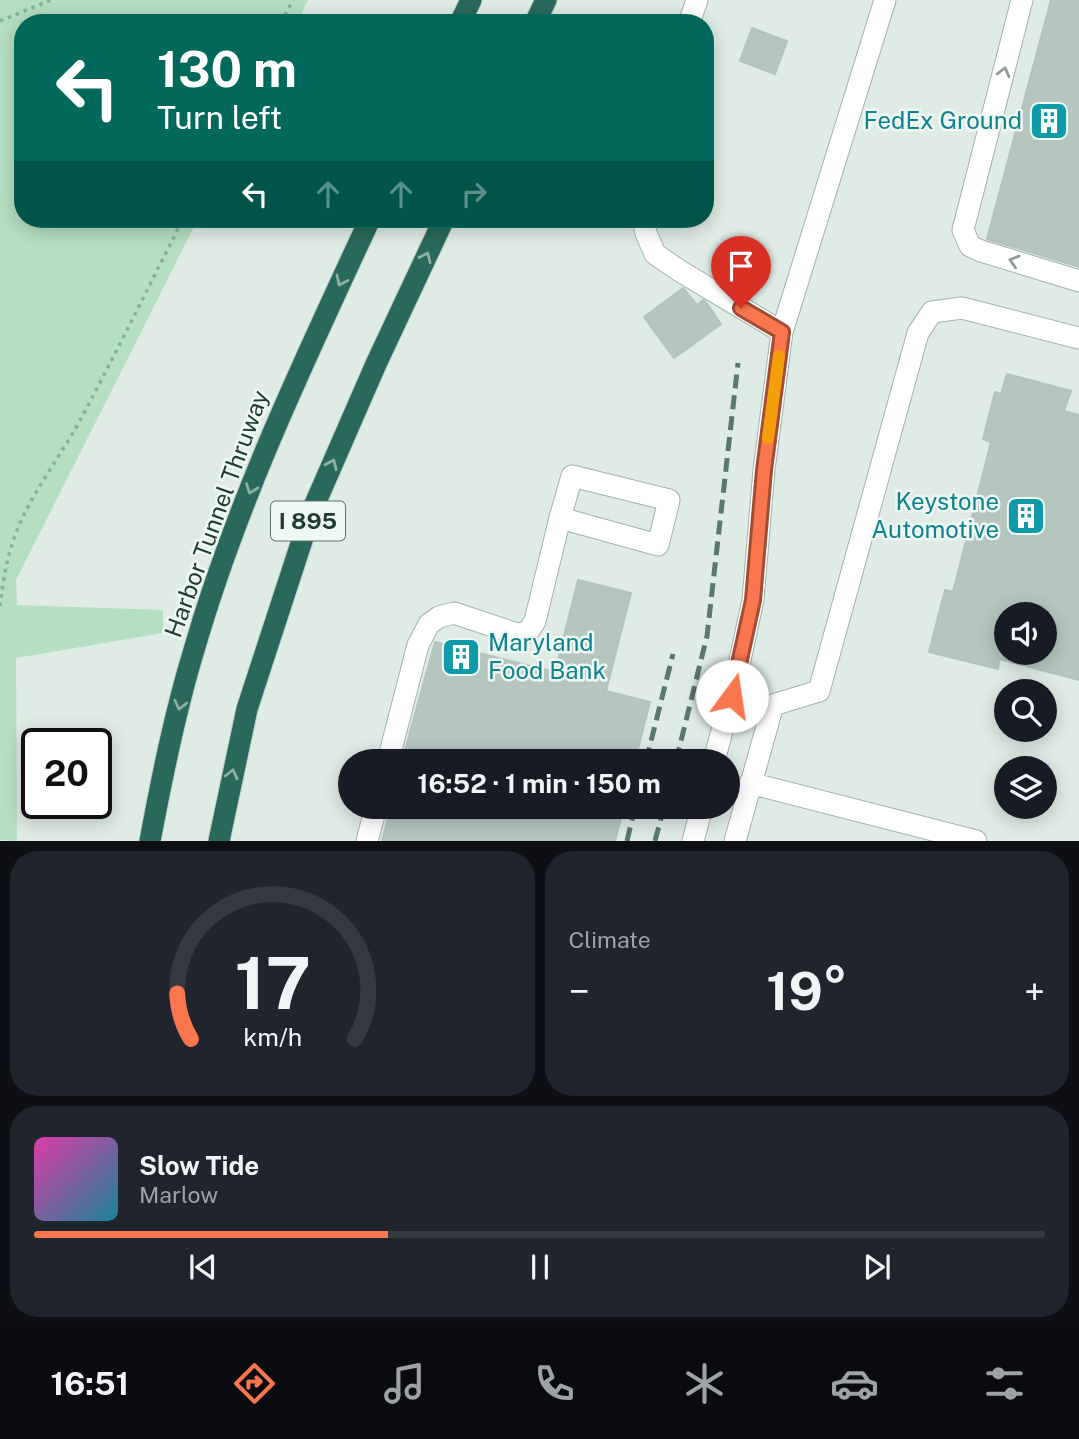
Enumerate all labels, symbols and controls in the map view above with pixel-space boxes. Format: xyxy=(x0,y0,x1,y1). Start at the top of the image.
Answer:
text: 130 m xyxy=(157,40,297,98)
icon: left xyxy=(42,42,133,133)
one-way arrow xyxy=(996,66,1010,78)
text: Turn left xyxy=(157,99,282,136)
building icon: FedEx Ground xyxy=(1028,100,1070,142)
place label: FedEx Ground xyxy=(864,106,1022,134)
icon: left xyxy=(236,175,274,213)
icon: ahead xyxy=(309,175,347,213)
icon: ahead xyxy=(382,175,420,213)
icon: right xyxy=(455,175,493,213)
pin xyxy=(711,236,771,308)
icon: arrive xyxy=(722,247,760,285)
one-way arrow xyxy=(418,252,432,264)
one-way arrow xyxy=(1008,254,1020,269)
one-way arrow xyxy=(335,274,349,286)
street label: Harbor Tunnel Thruway xyxy=(158,386,274,641)
one-way arrow xyxy=(324,459,338,472)
one-way arrow xyxy=(245,483,259,495)
place label: Keystone Automotive xyxy=(871,487,999,543)
building icon: Keystone Automotive xyxy=(1005,495,1047,537)
road number: I 895 xyxy=(271,502,345,540)
map controls xyxy=(994,602,1057,819)
button: sound xyxy=(994,602,1057,665)
place label: Maryland Food Bank xyxy=(488,628,606,684)
building icon: Maryland Food Bank xyxy=(440,636,482,678)
position arrow xyxy=(695,659,769,733)
button: search xyxy=(994,679,1057,742)
one-way arrow xyxy=(174,699,188,711)
speed limit sign: 20 xyxy=(21,728,112,819)
button: layers xyxy=(994,756,1057,819)
one-way arrow xyxy=(224,768,239,780)
text: 16:52 · 1 min · 150 m xyxy=(417,768,661,799)
text: Climate xyxy=(569,926,651,953)
text: 17 xyxy=(234,941,311,1026)
text: 19° xyxy=(766,961,847,1022)
text: − xyxy=(569,969,590,1014)
text: + xyxy=(1024,969,1045,1014)
text: km/h xyxy=(243,1022,302,1052)
text: Slow Tide xyxy=(139,1150,259,1181)
text: Marlow xyxy=(139,1181,218,1208)
icon: previous xyxy=(184,1248,222,1286)
icon: pause xyxy=(521,1248,559,1286)
icon: next xyxy=(858,1248,896,1286)
icon: directions xyxy=(230,1359,279,1408)
icon: music xyxy=(380,1359,429,1408)
icon: phone xyxy=(530,1359,579,1408)
icon: climate xyxy=(680,1359,729,1408)
icon: car xyxy=(830,1359,879,1408)
icon: filters xyxy=(980,1359,1029,1408)
text: 16:51 xyxy=(50,1365,129,1402)

